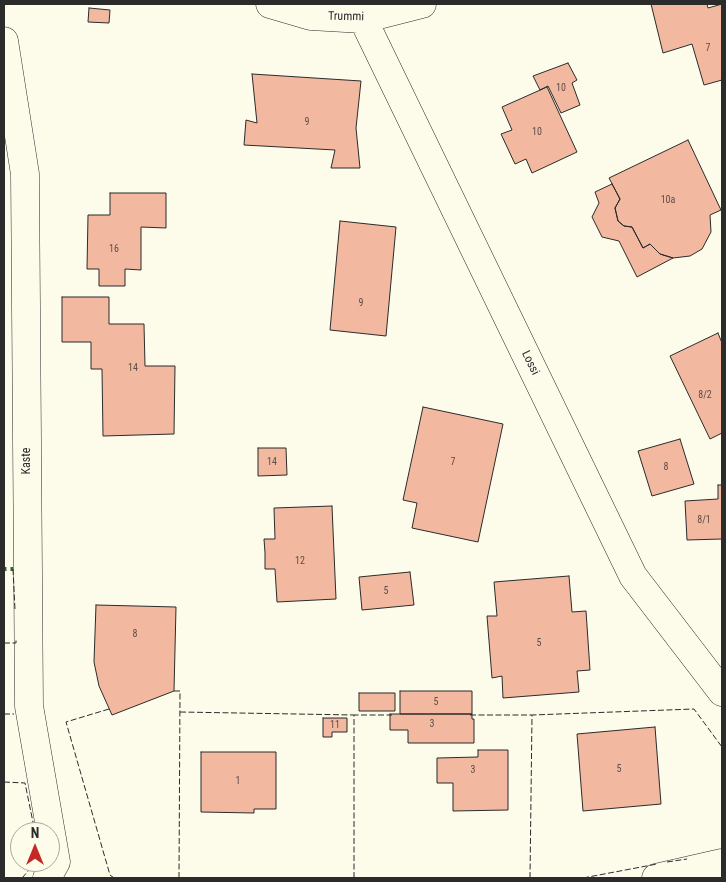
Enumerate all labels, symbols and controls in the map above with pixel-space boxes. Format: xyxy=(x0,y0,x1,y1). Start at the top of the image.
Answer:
street label: Trummi xyxy=(328,9,364,25)
house number: 7 xyxy=(706,42,710,54)
house number: 10 xyxy=(556,82,566,94)
house number: 9 xyxy=(305,116,309,128)
house number: 10 xyxy=(532,126,542,138)
house number: 10a xyxy=(661,194,675,206)
house number: 16 xyxy=(109,243,119,255)
house number: 9 xyxy=(359,297,363,309)
street label: Lossi xyxy=(518,348,542,378)
house number: 14 xyxy=(128,362,138,374)
house number: 8/2 xyxy=(698,389,712,401)
street label: Kaste xyxy=(20,448,34,474)
house number: 14 xyxy=(267,456,277,468)
house number: 7 xyxy=(451,456,455,468)
house number: 8 xyxy=(664,461,668,473)
house number: 8/1 xyxy=(697,514,711,526)
house number: 12 xyxy=(295,555,305,567)
house number: 5 xyxy=(384,585,388,597)
house number: 8 xyxy=(133,628,137,640)
house number: 5 xyxy=(537,637,541,649)
house number: 5 xyxy=(434,696,438,708)
house number: 3 xyxy=(430,718,434,730)
house number: 11 xyxy=(330,719,340,731)
house number: 5 xyxy=(617,763,621,775)
house number: 3 xyxy=(471,764,475,776)
house number: 1 xyxy=(236,775,240,787)
north arrow xyxy=(10,822,60,872)
text: N xyxy=(31,825,39,841)

